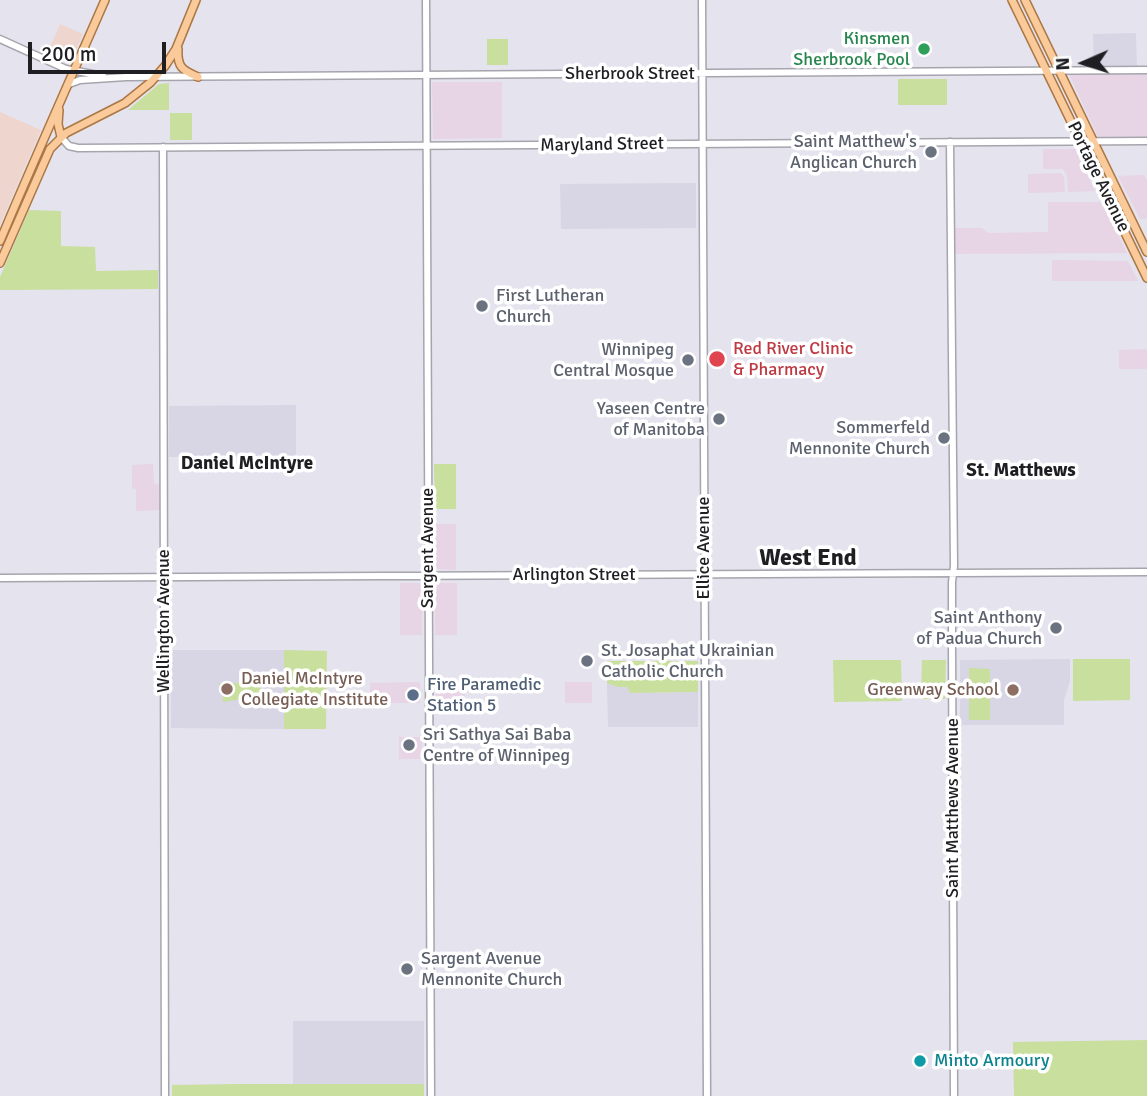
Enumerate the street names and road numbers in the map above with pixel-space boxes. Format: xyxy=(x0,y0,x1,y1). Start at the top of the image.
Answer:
street label: Sherbrook Street xyxy=(565,63,695,85)
street label: Portage Avenue xyxy=(1062,118,1134,236)
street label: Maryland Street xyxy=(540,133,664,157)
street label: Sargent Avenue xyxy=(417,488,439,608)
street label: Ellice Avenue xyxy=(693,496,715,600)
street label: Wellington Avenue xyxy=(153,549,175,693)
street label: Arlington Street xyxy=(512,564,636,586)
street label: Saint Matthews Avenue xyxy=(942,718,964,898)

